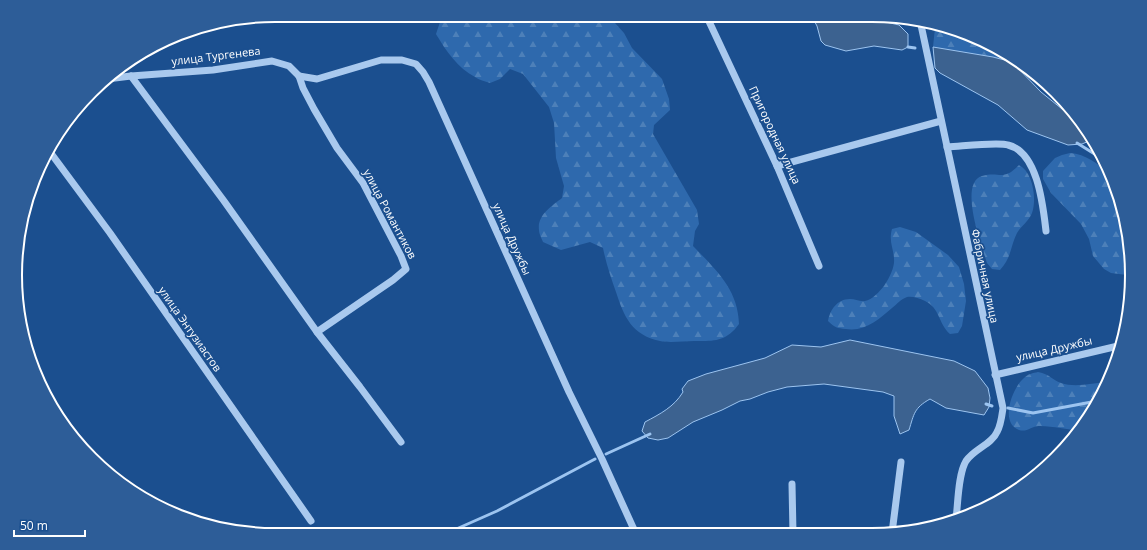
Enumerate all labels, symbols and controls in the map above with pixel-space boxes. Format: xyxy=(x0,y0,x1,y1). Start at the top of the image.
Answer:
street label: улица Тургенева xyxy=(171,43,261,68)
street label: Пригородная улица xyxy=(746,83,805,186)
street label: улица Романтиков xyxy=(360,166,420,261)
street label: улица Дружбы xyxy=(490,200,535,277)
street label: Фабричная улица xyxy=(968,228,1003,324)
street label: улица Энтузиастов xyxy=(155,283,226,374)
street label: улица Дружбы xyxy=(1014,332,1093,365)
scale bar xyxy=(14,512,85,538)
text: 50 m xyxy=(20,517,48,534)

